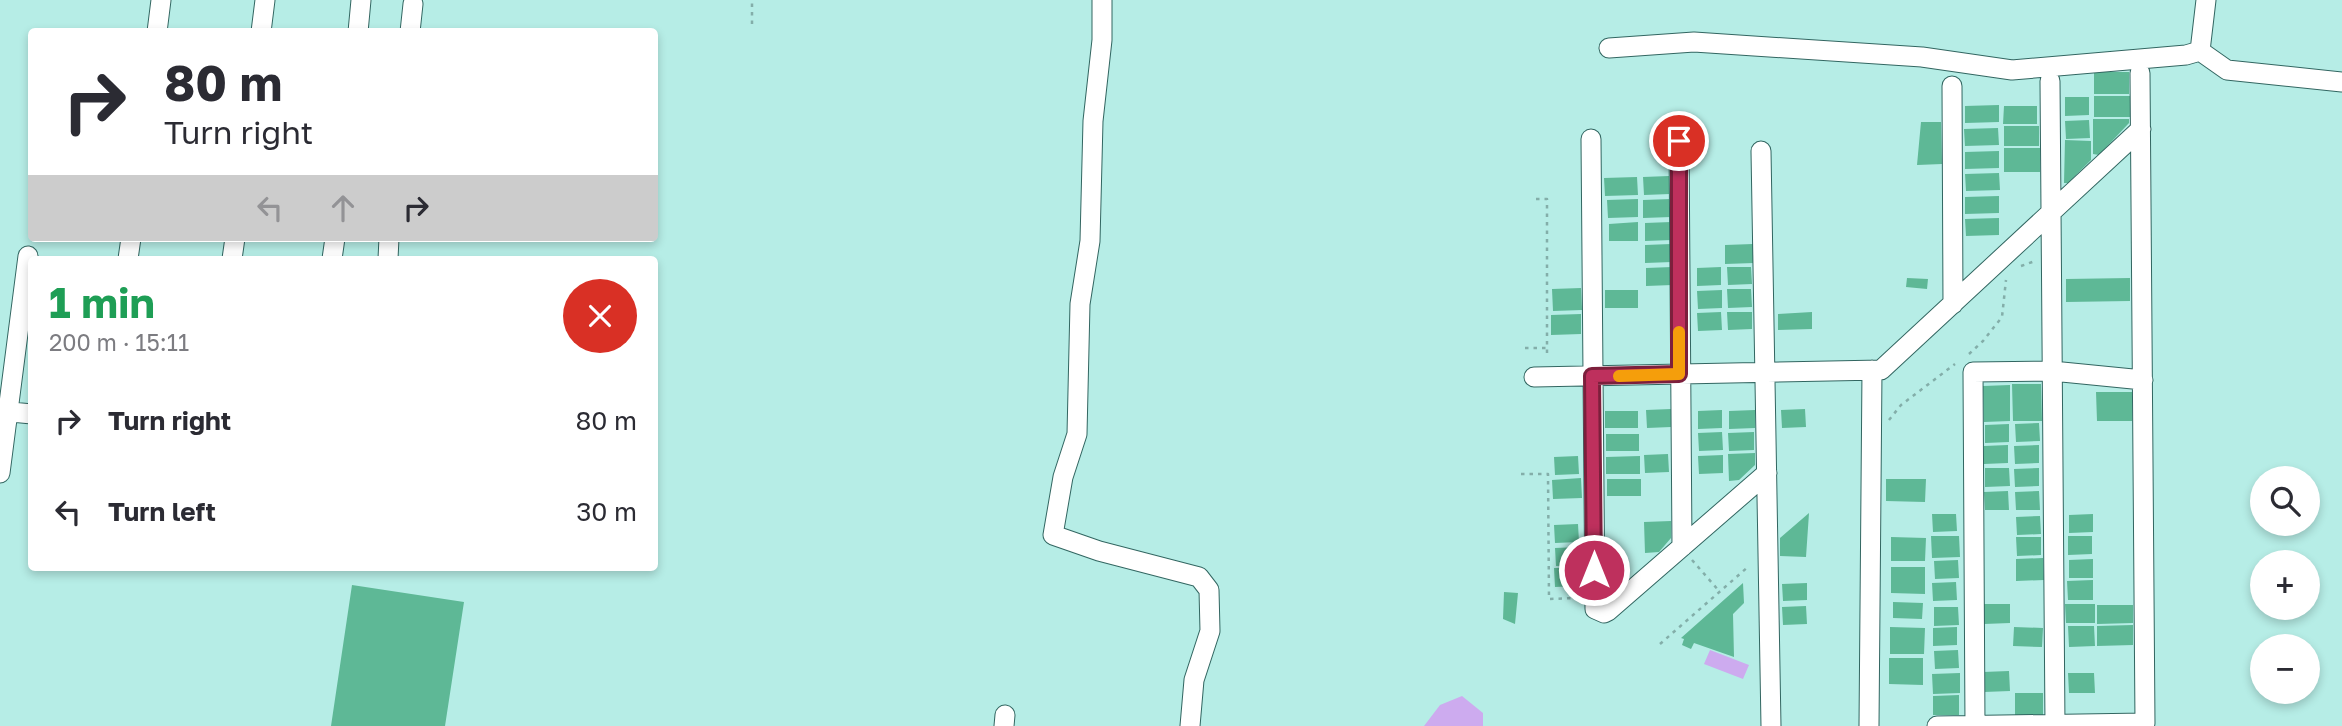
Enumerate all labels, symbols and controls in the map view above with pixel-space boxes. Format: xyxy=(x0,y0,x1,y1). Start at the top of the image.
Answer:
text: 80 m xyxy=(164,53,282,112)
icon: right xyxy=(49,56,140,147)
pin xyxy=(1649,111,1709,171)
text: Turn right xyxy=(164,113,313,151)
icon: arrive xyxy=(1660,122,1698,160)
icon: left xyxy=(251,189,289,227)
icon: ahead xyxy=(324,189,362,227)
icon: right xyxy=(397,189,435,227)
text: 1 min xyxy=(49,277,155,327)
button: close xyxy=(563,279,637,353)
text: 200 m · 15:11 xyxy=(49,328,189,356)
icon: right xyxy=(49,402,87,440)
text: Turn right xyxy=(108,405,231,436)
text: 80 m xyxy=(576,405,637,436)
map controls xyxy=(2250,466,2320,704)
button: search xyxy=(2250,466,2320,536)
icon: left xyxy=(49,493,87,531)
text: Turn left xyxy=(108,496,216,527)
text: 30 m xyxy=(576,496,637,527)
position arrow xyxy=(1557,533,1631,607)
button: + xyxy=(2250,550,2320,620)
button: − xyxy=(2250,634,2320,704)

